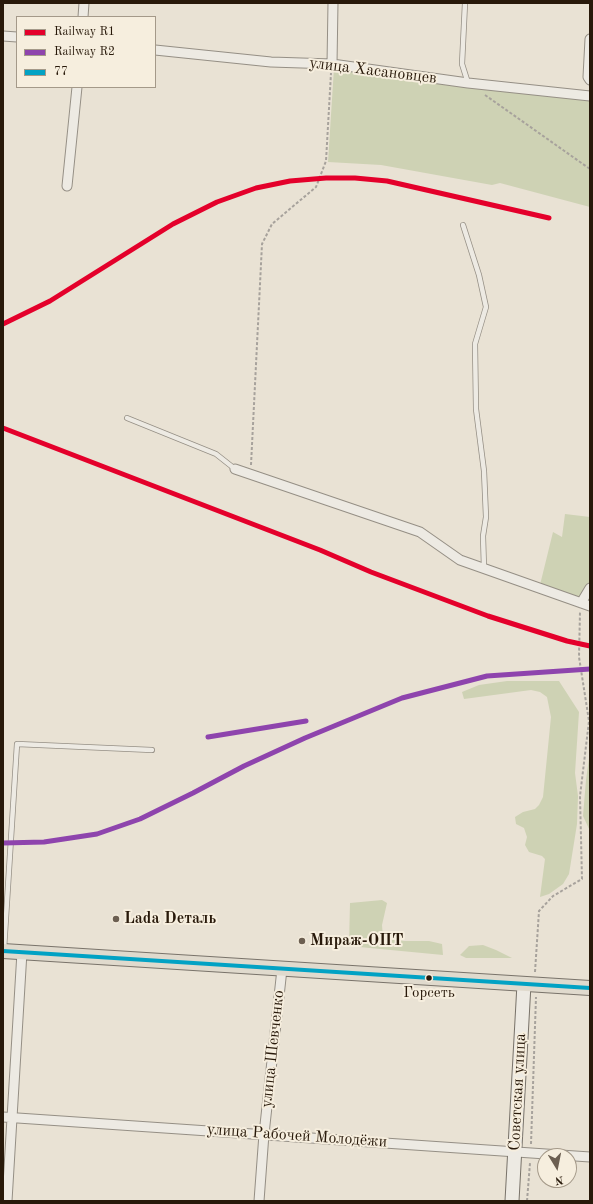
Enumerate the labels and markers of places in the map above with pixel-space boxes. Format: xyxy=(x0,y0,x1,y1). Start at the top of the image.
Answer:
place label: Lada Dеталь xyxy=(124,909,216,929)
marker: Lada Dеталь xyxy=(111,914,121,924)
place label: Мираж-ОПТ xyxy=(310,931,404,951)
marker: Мираж-ОПТ xyxy=(297,936,307,946)
marker: Горсеть xyxy=(424,973,434,983)
place label: Горсеть xyxy=(403,984,455,1002)

